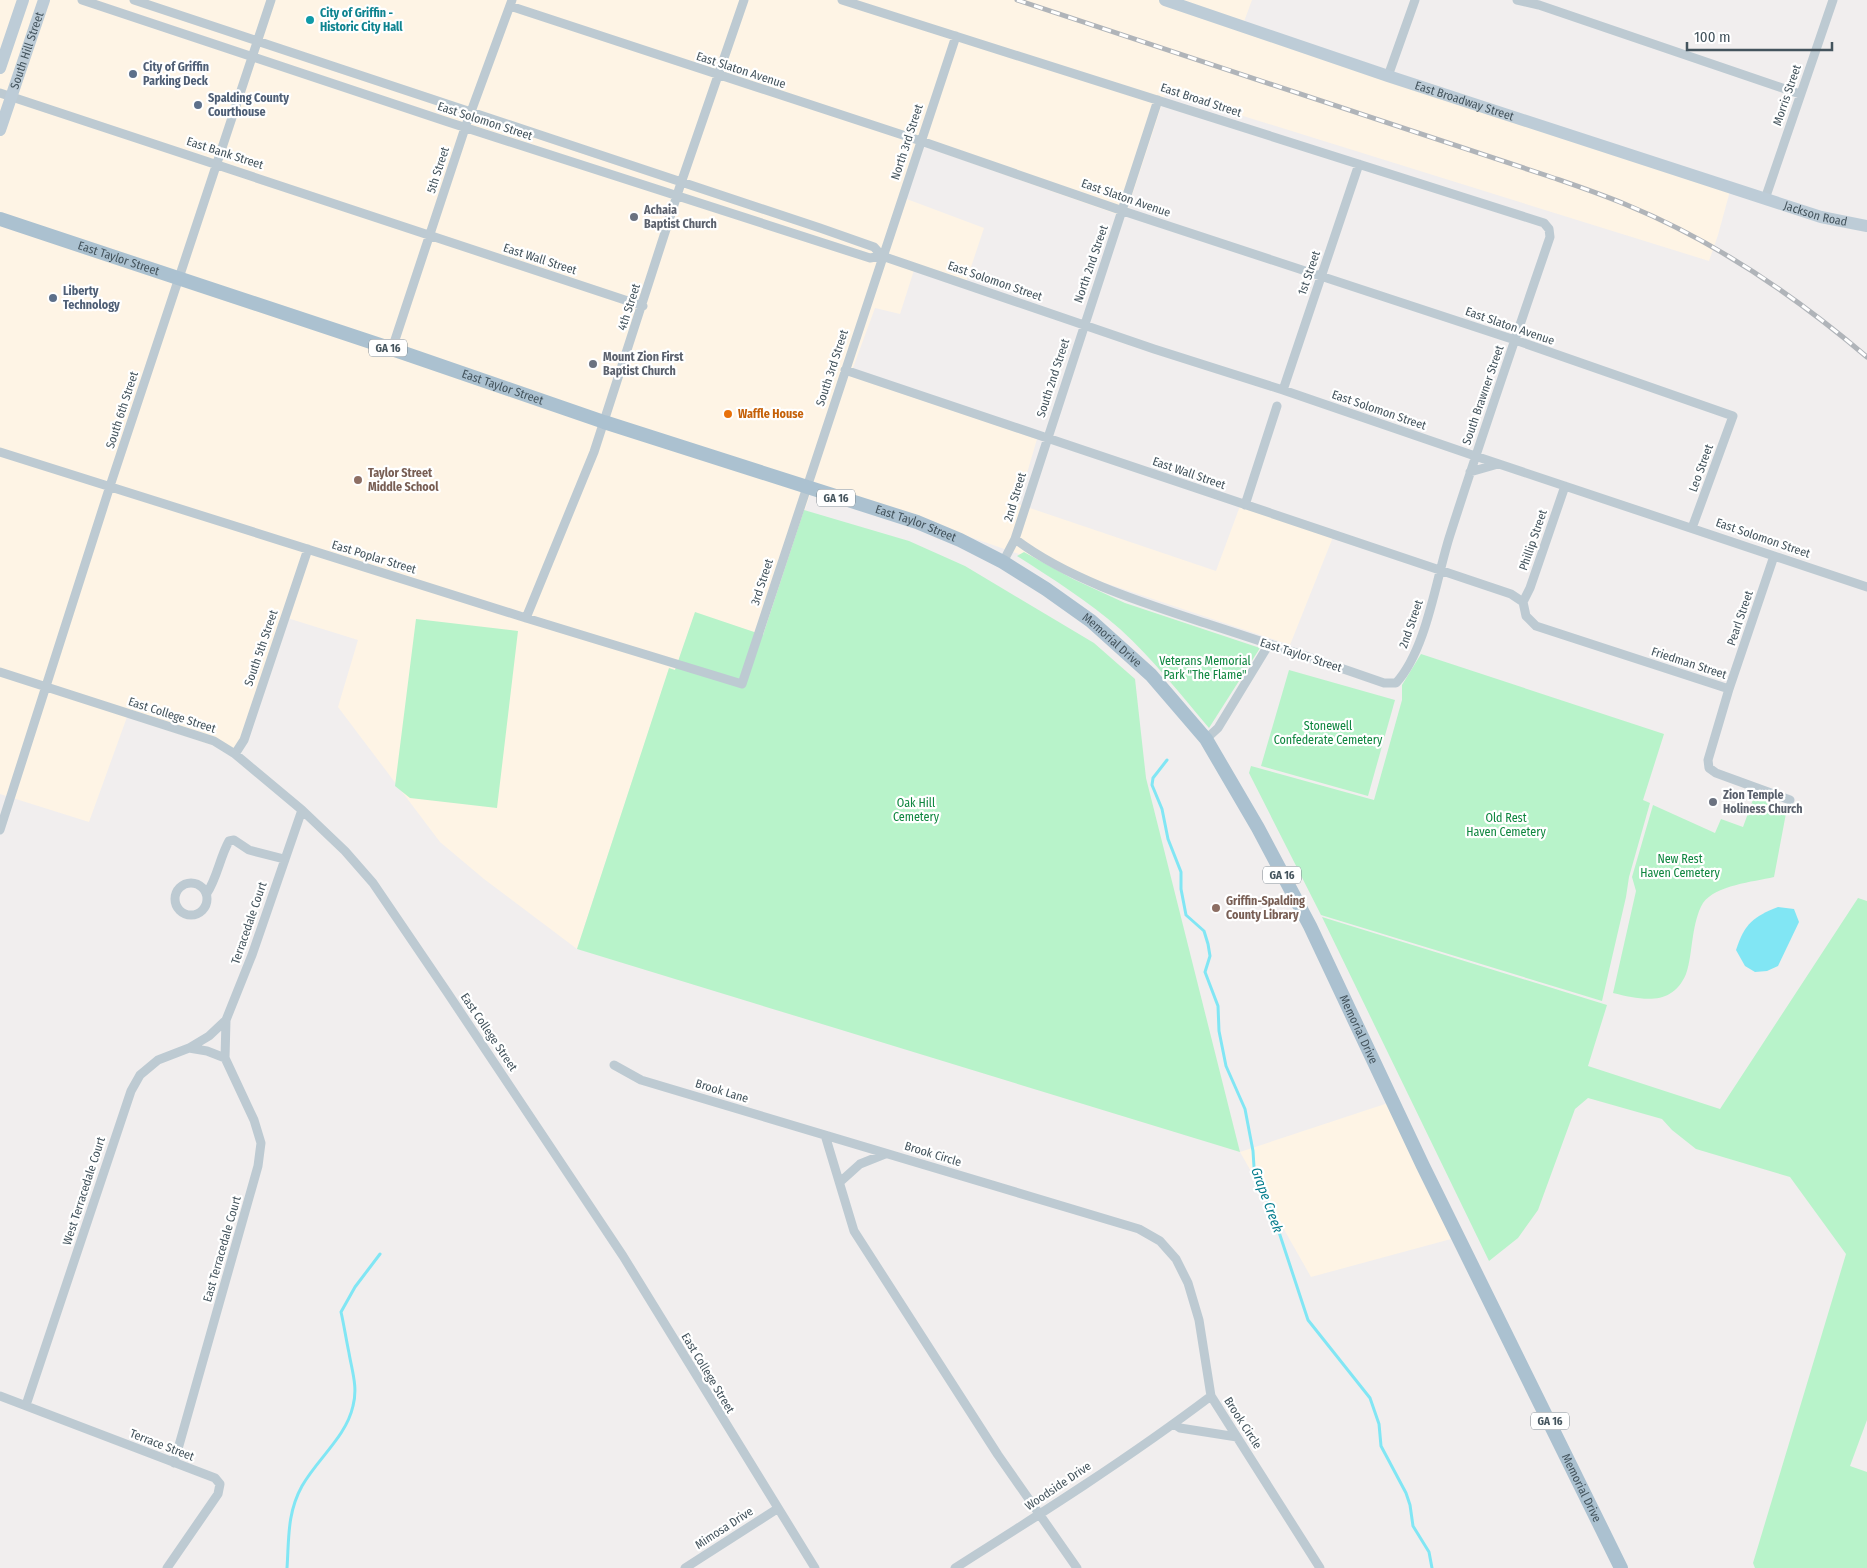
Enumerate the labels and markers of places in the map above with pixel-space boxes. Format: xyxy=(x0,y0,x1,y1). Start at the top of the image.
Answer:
place label: City of Griffin - Historic City Hall xyxy=(320,6,403,34)
marker: City of Griffin - Historic City Hall xyxy=(304,14,316,26)
place label: City of Griffin Parking Deck xyxy=(143,60,209,88)
marker: City of Griffin Parking Deck xyxy=(127,68,139,80)
place label: Spalding County Courthouse xyxy=(208,91,289,119)
marker: Spalding County Courthouse xyxy=(192,99,204,111)
place label: Achaia Baptist Church xyxy=(643,203,717,231)
marker: Achaia Baptist Church xyxy=(628,211,640,223)
place label: Liberty Technology xyxy=(63,284,120,312)
marker: Liberty Technology xyxy=(47,292,59,304)
place label: Mount Zion First Baptist Church xyxy=(603,350,684,378)
marker: Mount Zion First Baptist Church xyxy=(587,358,599,370)
place label: Waffle House xyxy=(738,407,804,421)
marker: Waffle House xyxy=(722,408,734,420)
place label: Taylor Street Middle School xyxy=(368,466,439,494)
marker: Taylor Street Middle School xyxy=(352,474,364,486)
place label: Zion Temple Holiness Church xyxy=(1723,788,1803,816)
marker: Zion Temple Holiness Church xyxy=(1707,796,1719,808)
place label: Griffin-Spalding County Library xyxy=(1226,894,1305,922)
marker: Griffin-Spalding County Library xyxy=(1210,902,1222,914)

